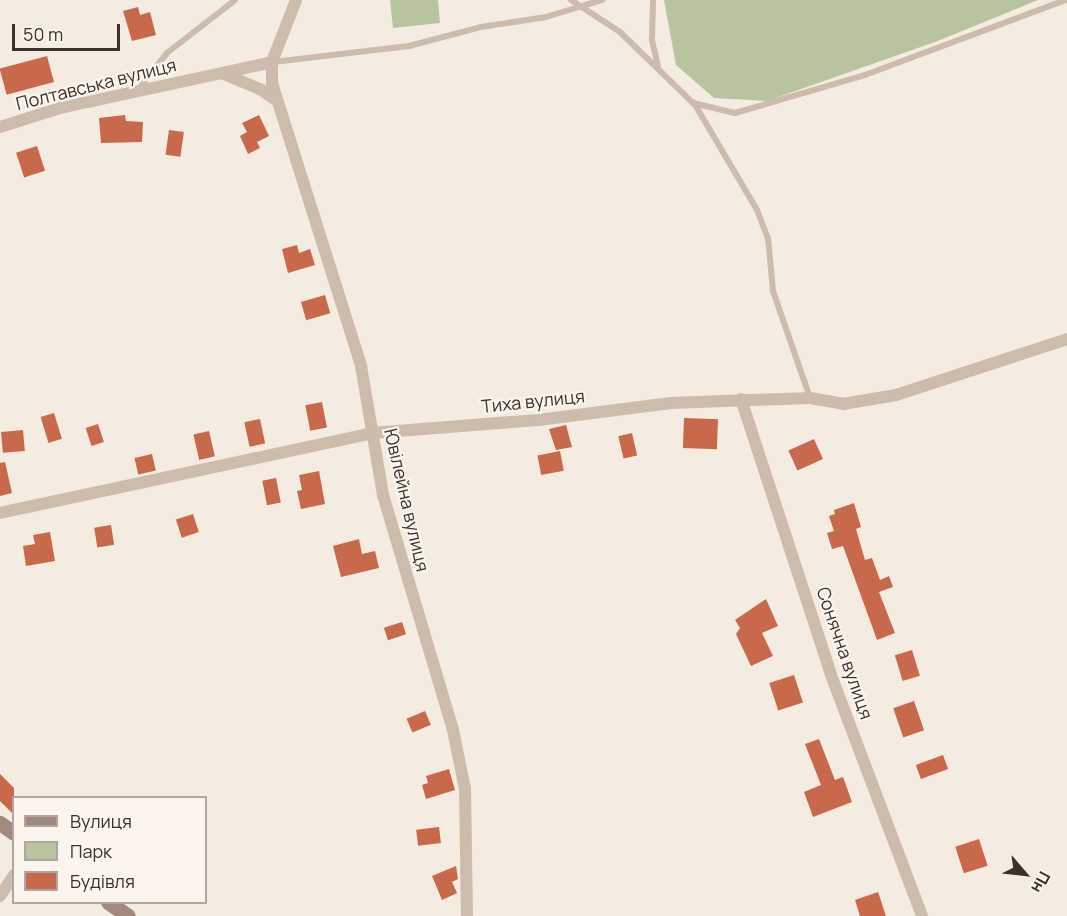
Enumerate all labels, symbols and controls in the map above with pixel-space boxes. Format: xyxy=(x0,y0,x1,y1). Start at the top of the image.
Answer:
scale bar xyxy=(15,12,123,50)
text: 50 m xyxy=(23,22,63,46)
street label: Полтавська вулиця xyxy=(14,54,178,114)
street label: Тиха вулиця xyxy=(480,385,586,417)
street label: Ювілейна вулиця xyxy=(380,426,434,574)
street label: Сонячна вулиця xyxy=(812,584,878,722)
legend xyxy=(12,796,207,904)
text: Вулиця xyxy=(70,809,132,833)
text: Парк xyxy=(70,839,112,863)
north arrow xyxy=(995,844,1055,904)
text: Пн xyxy=(1026,868,1056,897)
text: Будівля xyxy=(70,869,135,893)

